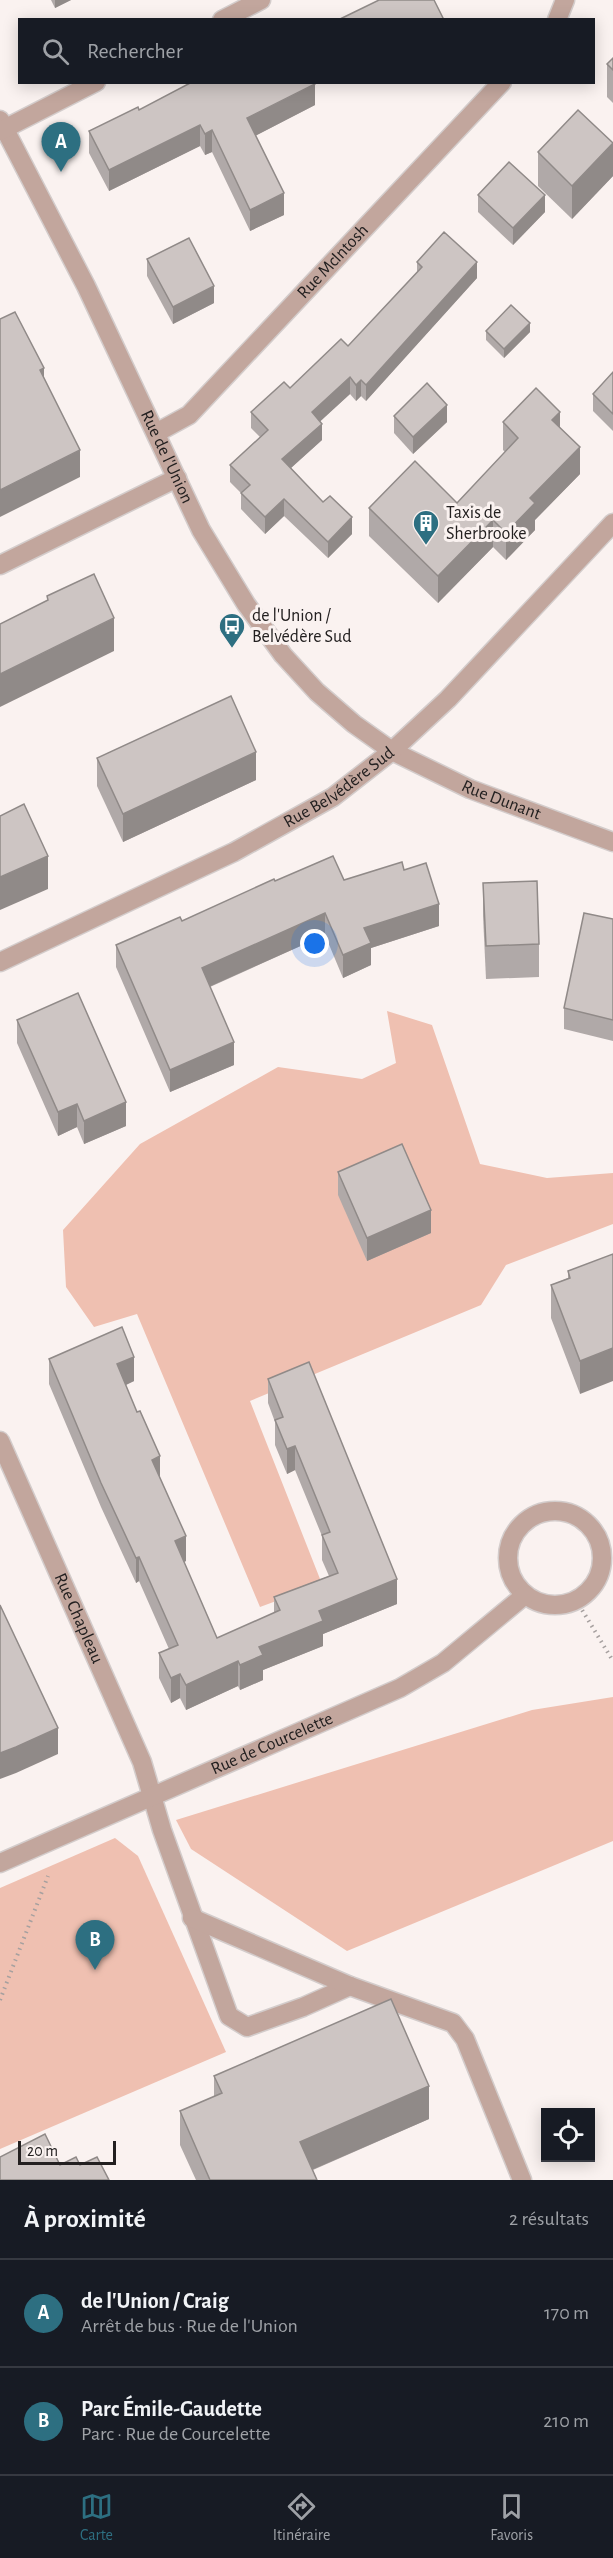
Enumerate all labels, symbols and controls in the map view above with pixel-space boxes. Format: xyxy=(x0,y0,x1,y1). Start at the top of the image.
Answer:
search box xyxy=(18,18,595,84)
icon: search xyxy=(39,35,72,68)
text: Rechercher xyxy=(87,40,183,62)
pin: A xyxy=(42,122,80,172)
street label: Rue McIntosh xyxy=(294,221,372,302)
street label: Rue de l'Union xyxy=(137,408,196,506)
place label: Taxis de Sherbrooke xyxy=(446,504,527,543)
building icon: Taxis de Sherbrooke xyxy=(411,508,441,546)
place label: de l'Union / Belvédère Sud xyxy=(252,607,352,646)
bus stop icon: de l'Union / Belvédère Sud xyxy=(217,611,247,649)
street label: Rue Belvédère Sud xyxy=(281,744,398,831)
street label: Rue Dunant xyxy=(458,777,543,824)
your location xyxy=(300,929,329,958)
street label: Rue Chapleau xyxy=(51,1571,106,1666)
street label: Rue de Courcelette xyxy=(209,1709,336,1778)
pin: B xyxy=(76,1920,115,1970)
map controls xyxy=(541,2108,595,2162)
button: locate xyxy=(541,2108,595,2162)
scale bar xyxy=(18,2138,116,2166)
text: 20 m xyxy=(27,2143,58,2159)
text: À proximité xyxy=(24,2206,146,2232)
text: 2 résultats xyxy=(509,2209,589,2229)
text: de l'Union / Craig xyxy=(81,2290,229,2312)
text: A xyxy=(38,2303,50,2323)
text: 170 m xyxy=(544,2303,589,2323)
text: Arrêt de bus · Rue de l'Union xyxy=(81,2316,298,2336)
text: Parc Émile-Gaudette xyxy=(81,2398,262,2420)
text: B xyxy=(38,2411,49,2431)
text: 210 m xyxy=(543,2411,589,2431)
text: Parc · Rue de Courcelette xyxy=(81,2424,271,2444)
tab: Carte xyxy=(80,2490,113,2545)
tab: Itinéraire xyxy=(273,2490,330,2545)
tab: Favoris xyxy=(490,2490,533,2545)

